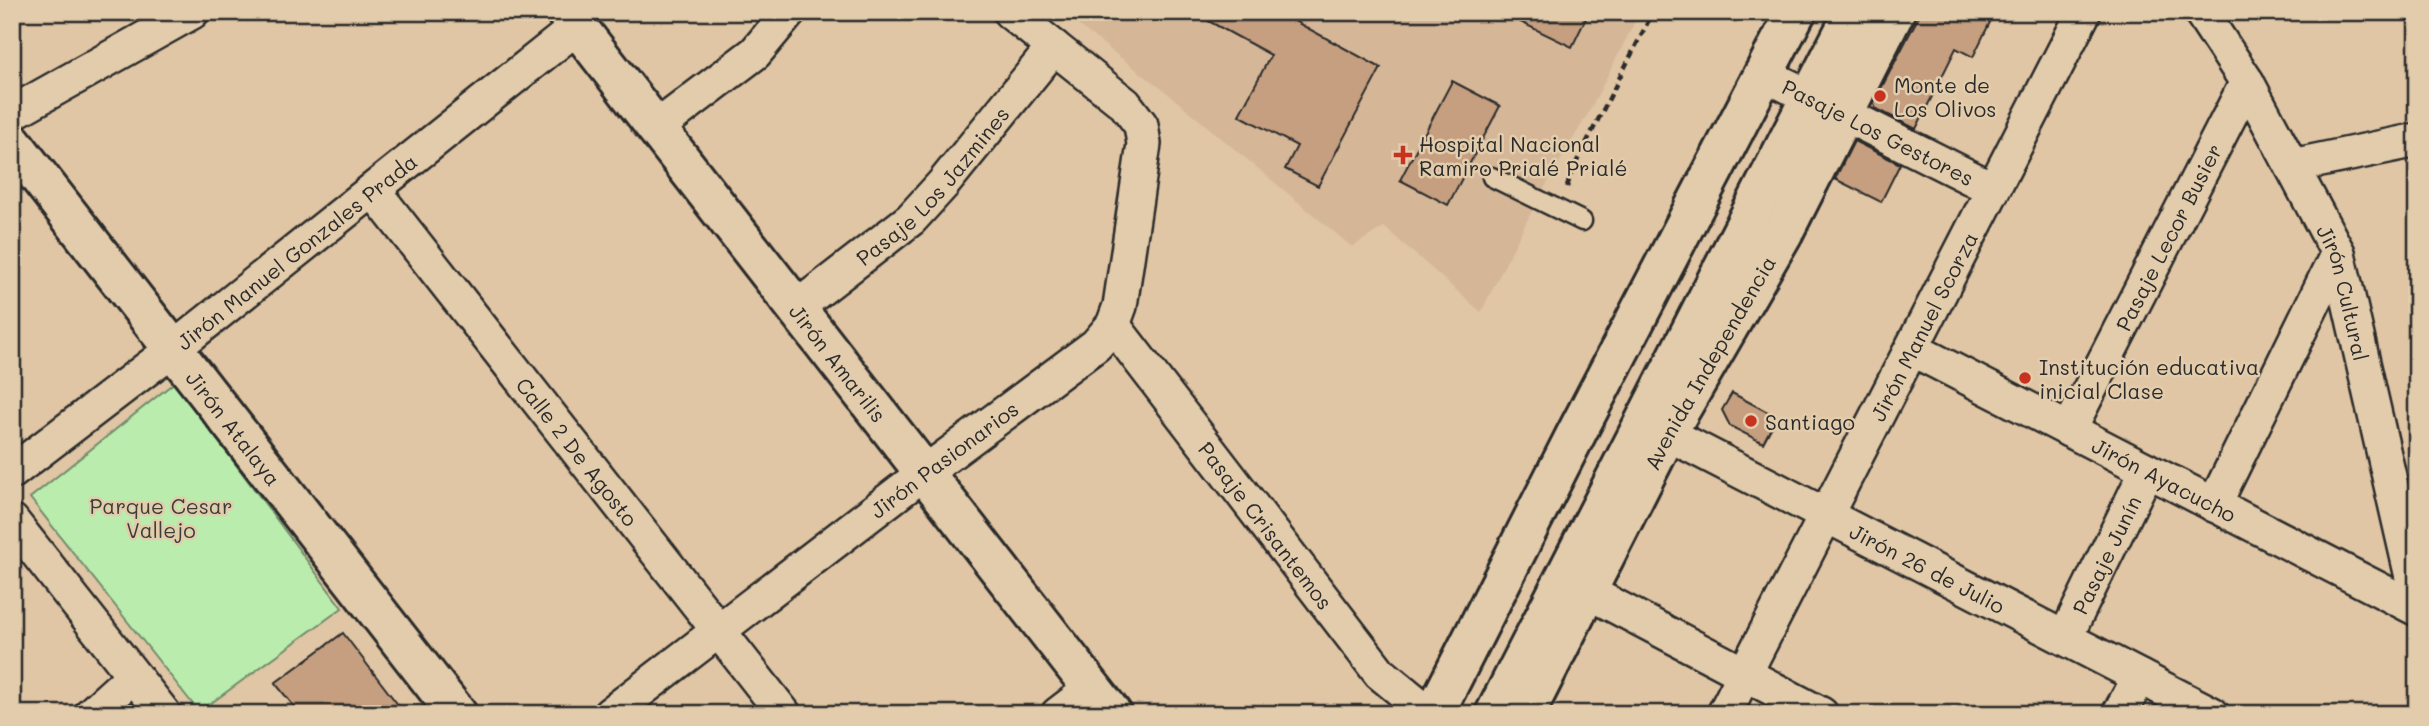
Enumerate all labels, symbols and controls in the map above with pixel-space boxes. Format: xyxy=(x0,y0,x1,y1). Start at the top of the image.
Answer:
place label: Monte de Los Olivos xyxy=(1894,71,1997,122)
street label: Pasaje Los Gestores xyxy=(1778,72,1979,191)
marker: Monte de Los Olivos xyxy=(1872,88,1888,104)
street label: Pasaje Los Jazmines xyxy=(850,100,1014,271)
place label: Hospital Nacional Ramiro Prialé Prialé xyxy=(1419,130,1627,181)
street label: Pasaje Lecor Busier xyxy=(2109,139,2227,335)
marker: Hospital Nacional Ramiro Prialé Prialé xyxy=(1393,145,1413,165)
street label: Jirón Manuel Gonzales Prada xyxy=(170,147,422,355)
street label: Jirón Cultural xyxy=(2312,219,2376,363)
street label: Jirón Manuel Scorza xyxy=(1863,227,1983,425)
street label: Avenida Independencia xyxy=(1637,250,1781,474)
street label: Jirón Amarilis xyxy=(784,298,893,427)
place label: Institución educativa inicial Clase xyxy=(2039,353,2259,404)
street label: Jirón Atalaya xyxy=(181,365,288,491)
marker: Institución educativa inicial Clase xyxy=(2017,370,2033,386)
street label: Calle 2 De Agosto xyxy=(511,371,645,531)
street label: Jirón Pasionarios xyxy=(864,394,1023,523)
place label: Santiago xyxy=(1765,408,1855,435)
marker: Santiago xyxy=(1743,413,1759,429)
street label: Jirón Ayacucho xyxy=(2088,431,2241,527)
street label: Pasaje Crisantemos xyxy=(1193,436,1339,614)
street label: Pasaje Junín xyxy=(2065,491,2146,618)
park label: Parque Cesar Vallejo xyxy=(90,492,232,543)
street label: Jirón 26 de Julio xyxy=(1846,517,2010,619)

